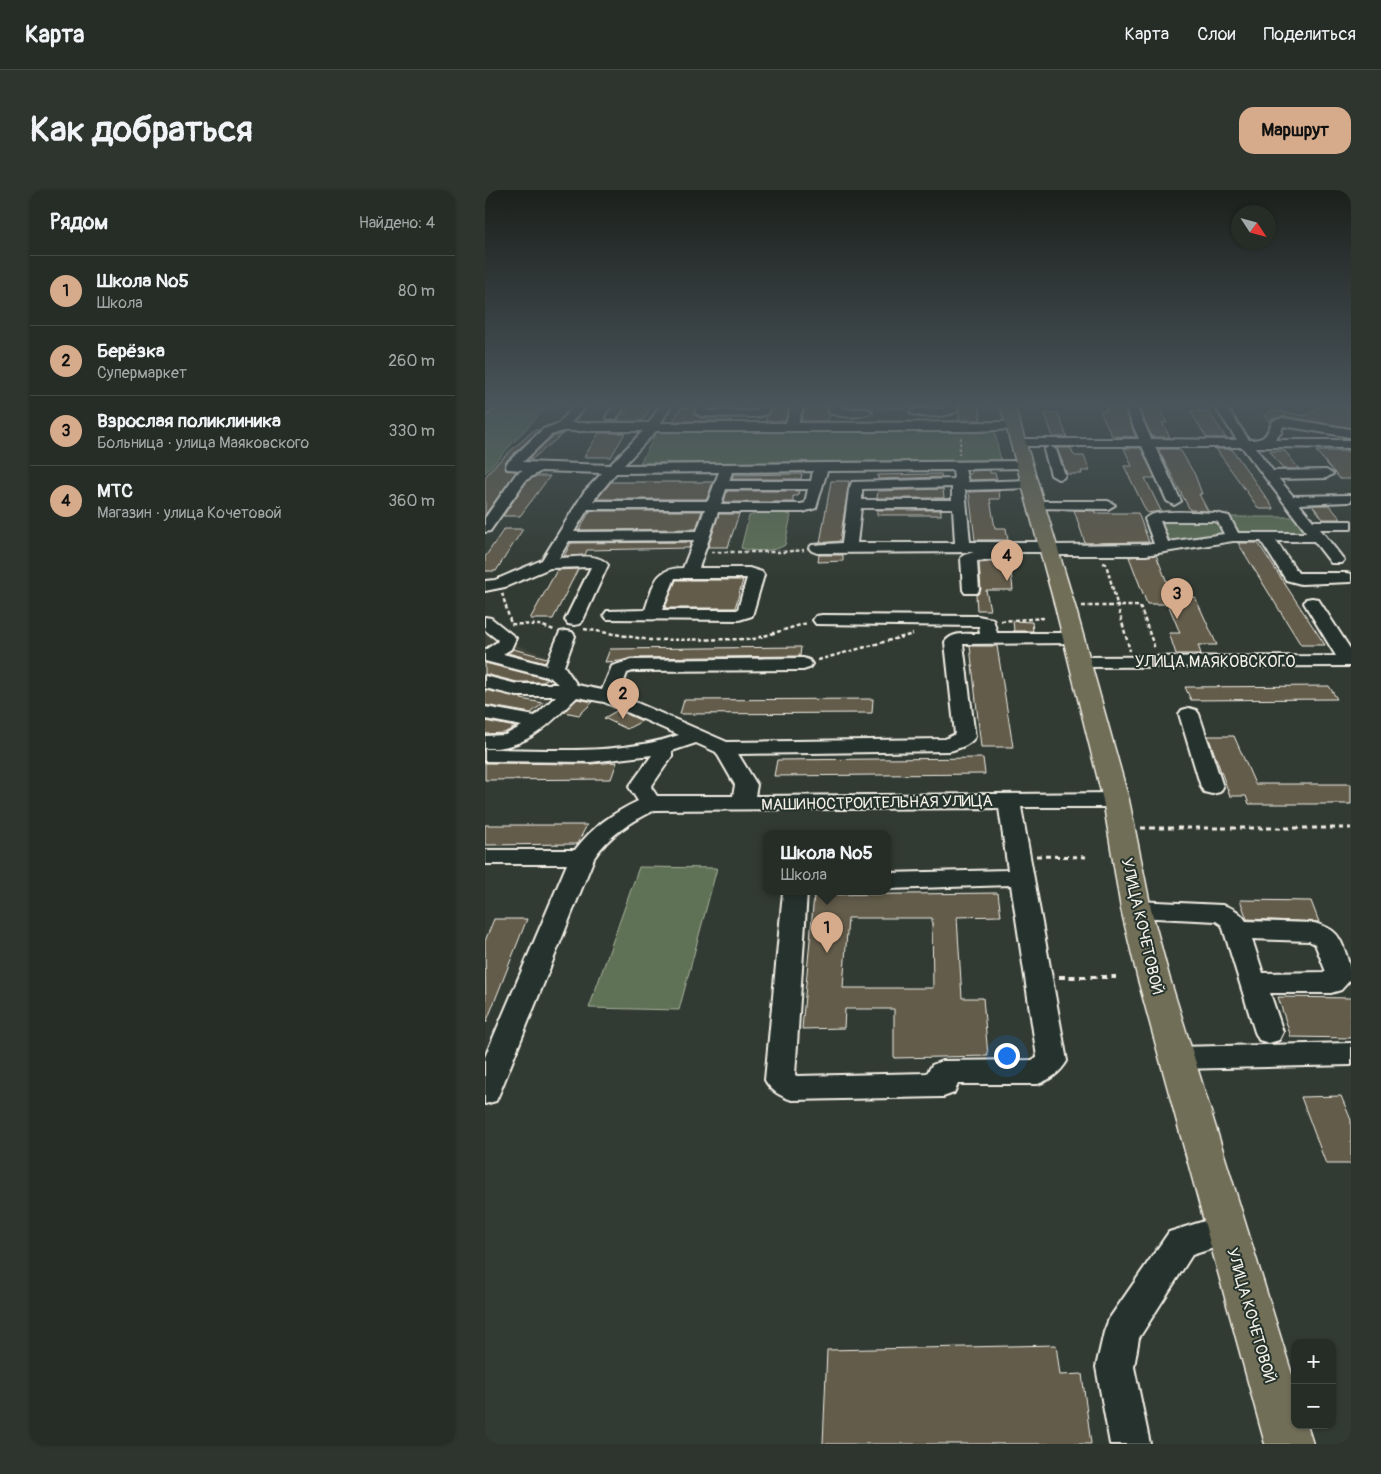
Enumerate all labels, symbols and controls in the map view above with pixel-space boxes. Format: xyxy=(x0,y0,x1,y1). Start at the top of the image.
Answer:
text: Карта xyxy=(25,20,84,49)
text: Карта xyxy=(1125,23,1169,46)
text: Слои xyxy=(1197,23,1235,46)
text: Поделиться xyxy=(1263,23,1356,46)
button: Маршрут xyxy=(1239,107,1351,154)
text: Как добраться xyxy=(30,108,253,152)
north arrow xyxy=(1231,205,1276,250)
text: Рядом xyxy=(50,209,108,236)
text: Найдено: 4 xyxy=(359,213,435,233)
text: Школа №5 xyxy=(97,269,189,293)
text: 1 xyxy=(63,281,69,301)
text: 80 m xyxy=(398,281,435,301)
text: Школа xyxy=(97,293,143,313)
text: Берёзка xyxy=(97,339,165,363)
text: 2 xyxy=(62,351,70,371)
text: 260 m xyxy=(388,351,435,371)
text: Супермаркет xyxy=(97,363,187,383)
text: Взрослая поликлиника xyxy=(97,409,281,433)
text: 3 xyxy=(62,421,70,441)
text: 330 m xyxy=(389,421,435,441)
text: Больница · улица Маяковского xyxy=(97,433,309,453)
text: МТС xyxy=(97,479,133,503)
text: 4 xyxy=(61,491,71,511)
text: 360 m xyxy=(388,491,435,511)
text: Магазин · улица Кочетовой xyxy=(97,503,282,523)
pin: 4 xyxy=(991,540,1023,581)
pin: 3 xyxy=(1161,578,1193,619)
street label: УЛИЦА МАЯКОВСКОГО xyxy=(1135,652,1295,672)
pin: 2 xyxy=(607,678,639,719)
street label: МАШИНОСТРОИТЕЛЬНАЯ УЛИЦА xyxy=(761,791,993,815)
popup xyxy=(763,830,891,895)
text: Школа №5 xyxy=(781,841,873,865)
street label: УЛИЦА КОЧЕТОВОЙ xyxy=(1117,856,1168,997)
text: Школа xyxy=(781,865,827,885)
pin: 1 xyxy=(811,912,843,953)
your location xyxy=(994,1043,1020,1069)
street label: УЛИЦА КОЧЕТОВОЙ xyxy=(1222,1246,1280,1385)
map controls xyxy=(1291,1339,1336,1429)
button: + xyxy=(1291,1339,1336,1384)
button: − xyxy=(1291,1384,1336,1429)

